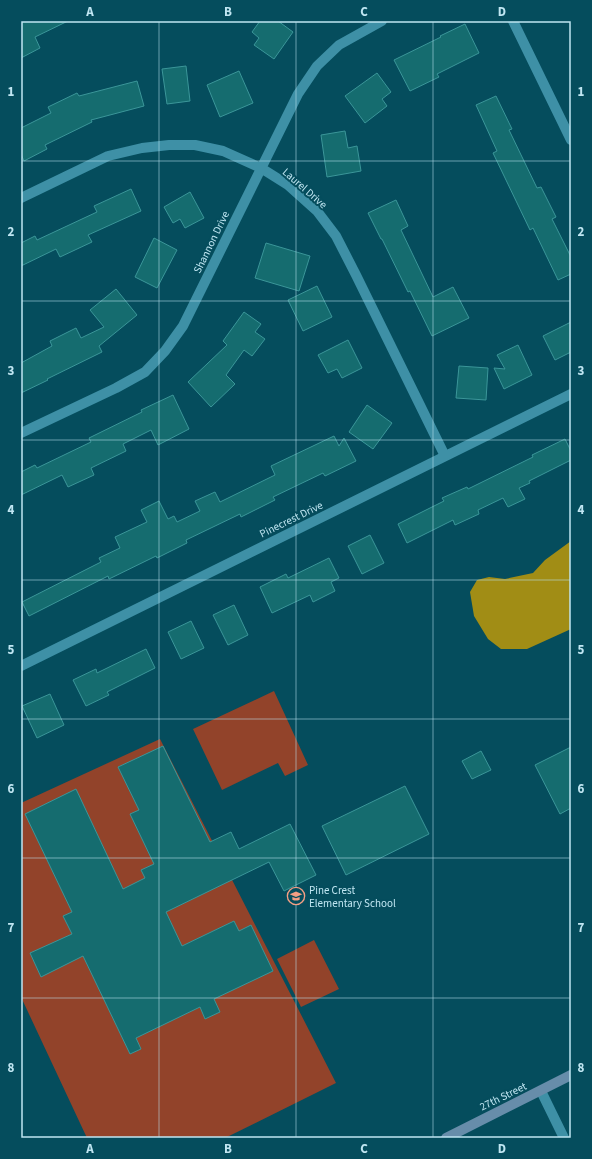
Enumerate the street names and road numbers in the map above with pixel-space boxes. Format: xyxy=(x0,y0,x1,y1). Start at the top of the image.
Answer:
street label: Laurel Drive xyxy=(279,165,331,212)
street label: Shannon Drive xyxy=(190,208,233,276)
street label: Pinecrest Drive xyxy=(257,497,326,541)
street label: 27th Street xyxy=(477,1079,529,1114)

